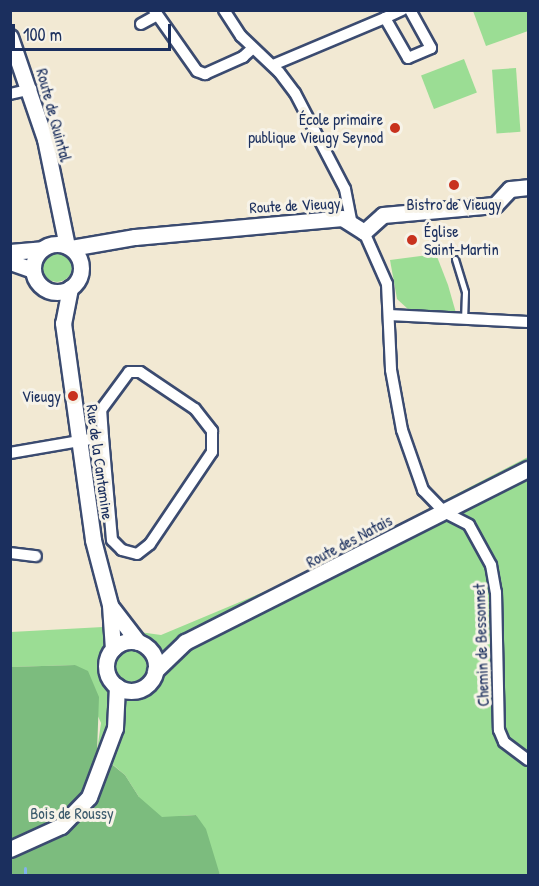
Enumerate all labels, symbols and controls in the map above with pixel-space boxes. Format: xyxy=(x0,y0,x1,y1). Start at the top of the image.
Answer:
scale bar xyxy=(15,12,174,50)
text: 100 m xyxy=(23,22,62,47)
street label: Route de Quintal xyxy=(32,66,76,164)
place label: École primaire publique Vieugy Seynod xyxy=(248,109,383,147)
marker: École primaire publique Vieugy Seynod xyxy=(388,121,402,135)
marker: Bistro de Vieugy xyxy=(447,178,461,192)
street label: Route de Vieugy xyxy=(249,193,341,217)
place label: Bistro de Vieugy xyxy=(406,194,502,214)
place label: Église Saint-Martin xyxy=(424,221,499,259)
marker: Église Saint-Martin xyxy=(405,233,419,247)
place label: Vieugy xyxy=(22,386,61,406)
marker: Vieugy xyxy=(66,389,80,403)
street label: Rue de la Cantamine xyxy=(82,403,118,521)
street label: Route des Natais xyxy=(303,510,395,572)
street label: Chemin de Bessonnet xyxy=(469,583,493,707)
park label: Bois de Roussy xyxy=(30,803,114,823)

